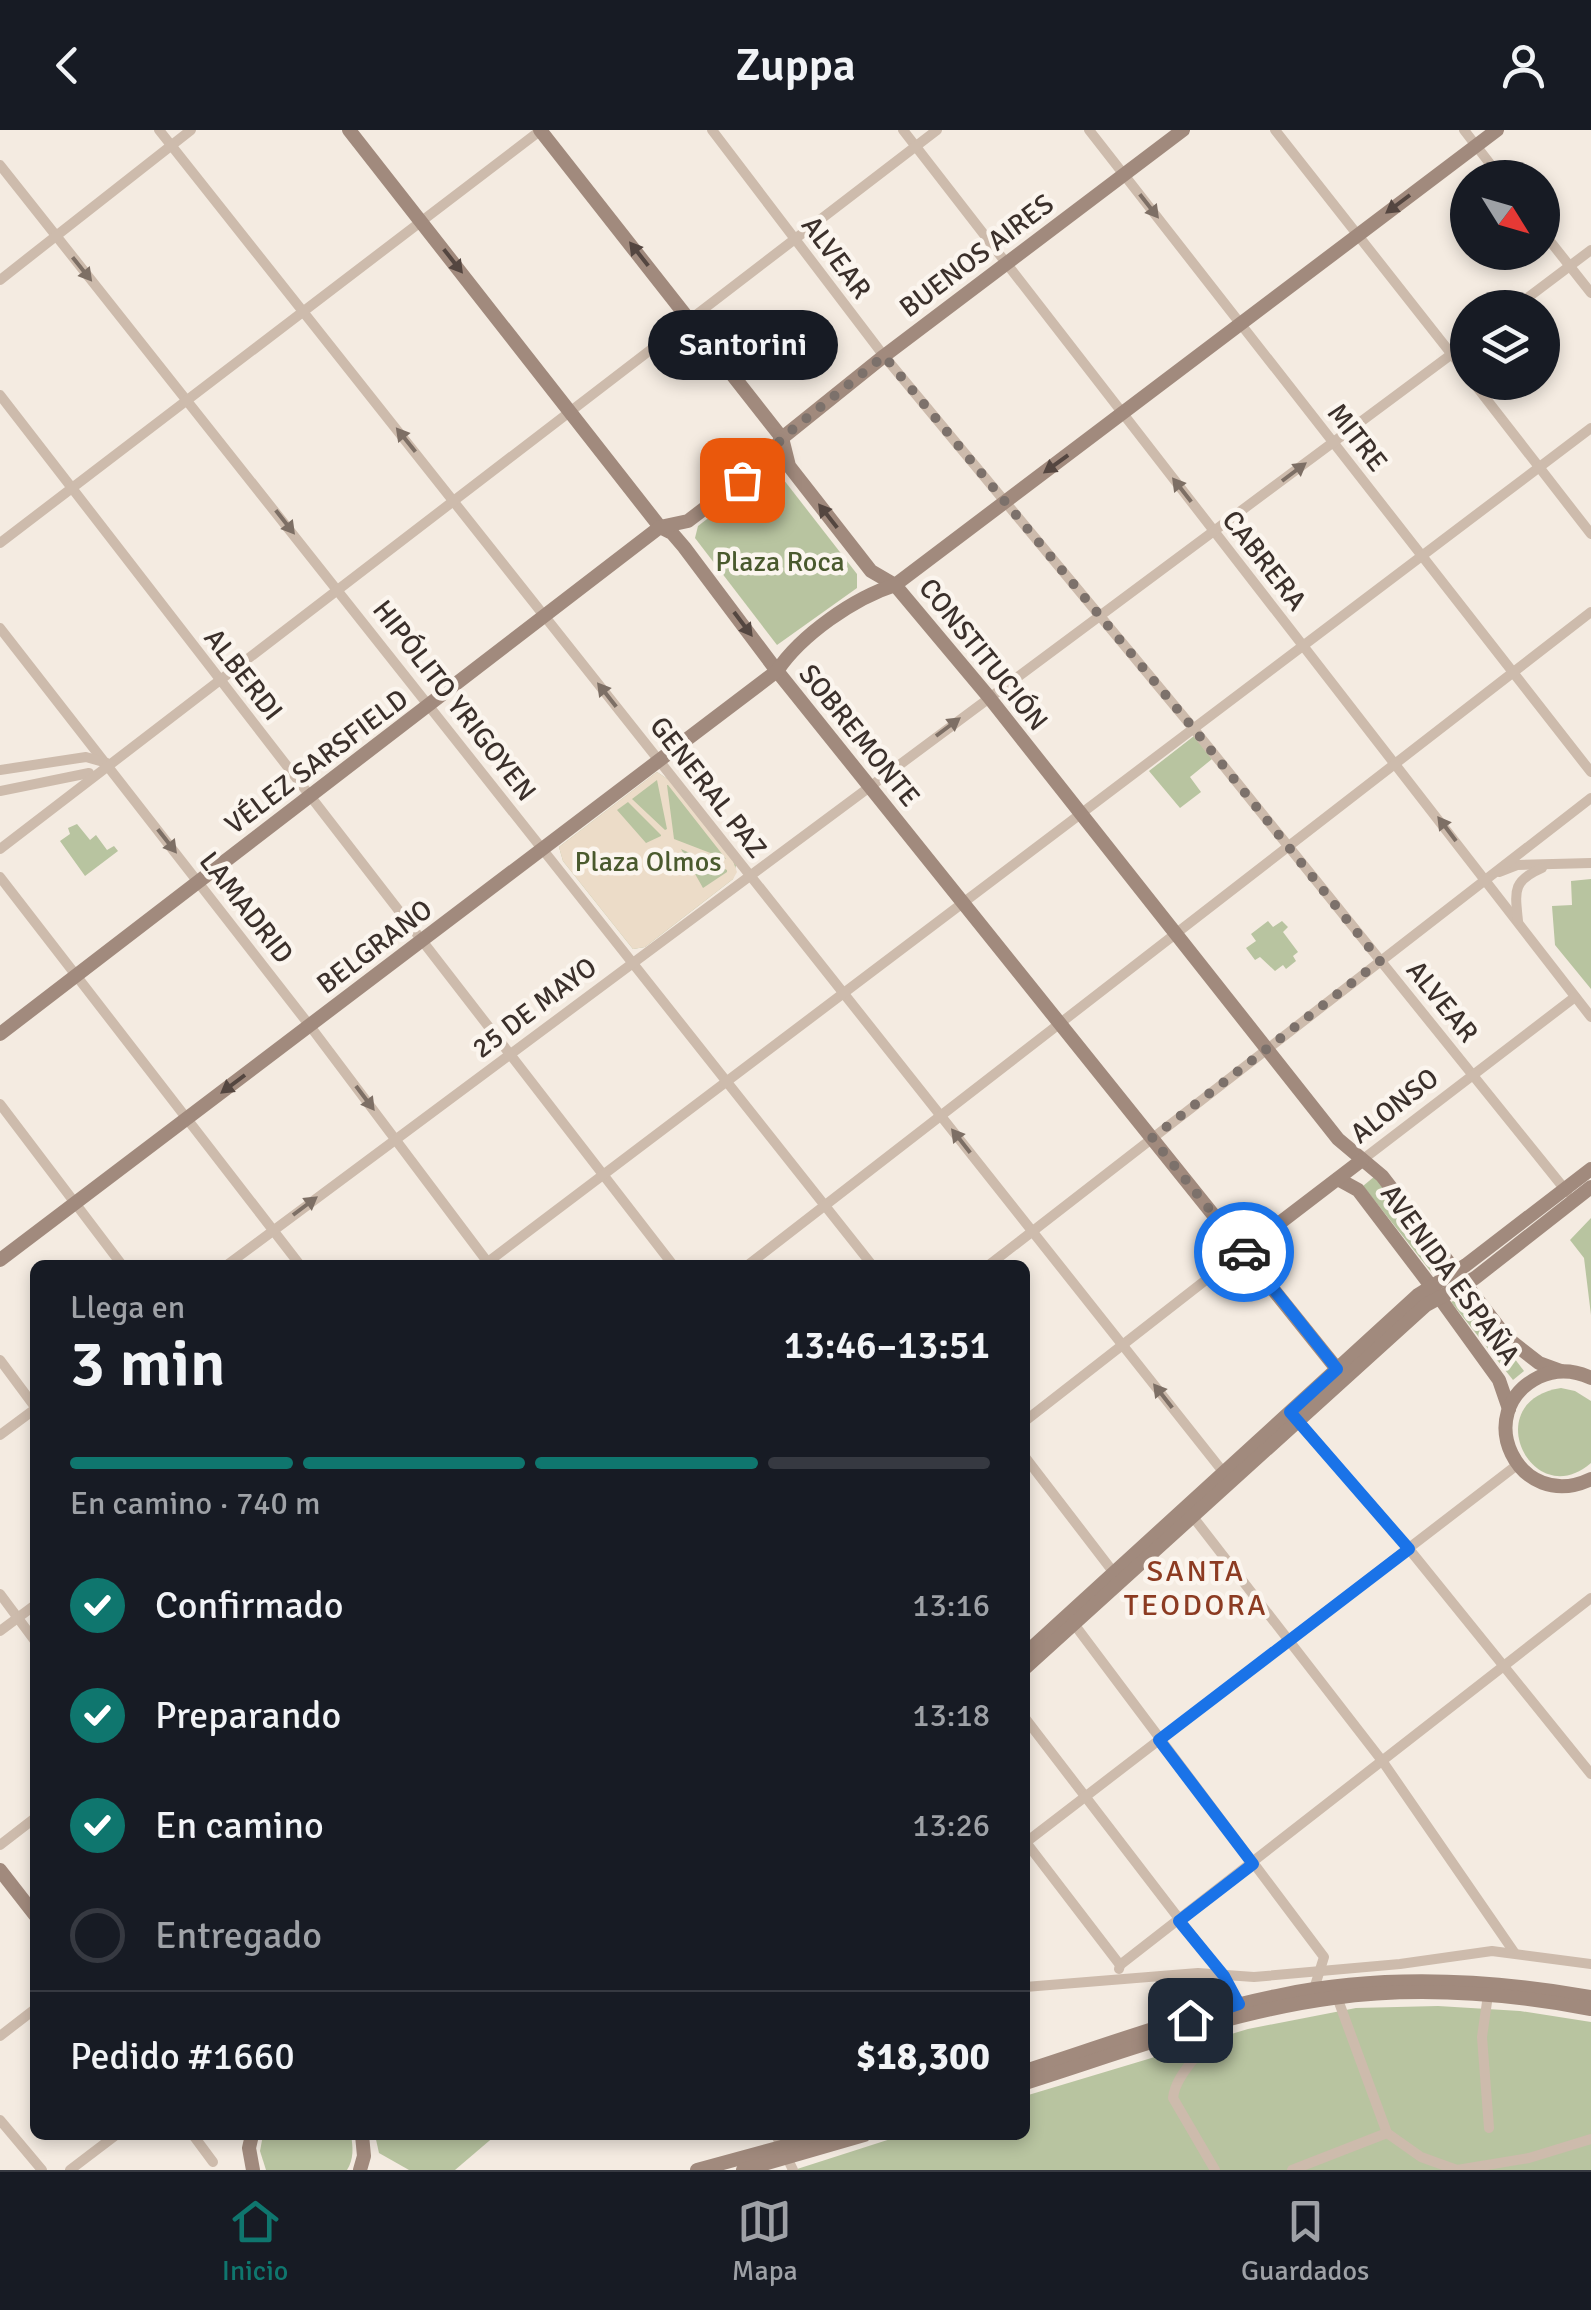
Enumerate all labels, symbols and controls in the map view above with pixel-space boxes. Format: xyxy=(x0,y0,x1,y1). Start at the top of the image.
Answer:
icon: back xyxy=(40,38,95,93)
text: Zuppa xyxy=(735,38,856,93)
icon: person xyxy=(1496,38,1551,93)
north arrow xyxy=(1450,160,1560,270)
map controls xyxy=(1450,160,1560,400)
street label: BUENOS AIRES xyxy=(893,187,1060,325)
one-way arrow xyxy=(1139,193,1160,219)
one-way arrow xyxy=(1385,193,1411,213)
street label: ALVEAR xyxy=(794,209,878,306)
one-way arrow xyxy=(629,242,650,267)
one-way arrow xyxy=(443,248,463,274)
one-way arrow xyxy=(71,256,92,281)
button: layers xyxy=(1450,290,1560,400)
callout: Santorini xyxy=(647,310,837,380)
text: Santorini xyxy=(679,325,807,364)
street label: MITRE xyxy=(1320,397,1394,479)
one-way arrow xyxy=(396,427,417,452)
pin xyxy=(700,438,785,523)
icon: bag xyxy=(715,453,770,508)
one-way arrow xyxy=(1043,453,1069,473)
one-way arrow xyxy=(1281,462,1307,482)
one-way arrow xyxy=(1172,477,1193,503)
one-way arrow xyxy=(818,503,838,529)
street label: CABRERA xyxy=(1215,504,1314,617)
one-way arrow xyxy=(275,509,296,535)
park label: Plaza Roca xyxy=(715,545,845,579)
street label: CONSTITUCIÓN xyxy=(912,572,1055,738)
street label: HIPÓLITO YRIGOYEN xyxy=(365,593,543,808)
one-way arrow xyxy=(732,611,752,637)
street label: ALBERDI xyxy=(197,622,290,727)
street label: SOBREMONTE xyxy=(792,658,927,814)
street label: VÉLEZ SARSFIELD xyxy=(218,682,415,842)
one-way arrow xyxy=(597,682,618,708)
street label: GENERAL PAZ xyxy=(642,710,774,865)
one-way arrow xyxy=(935,717,961,738)
one-way arrow xyxy=(1437,816,1457,842)
one-way arrow xyxy=(157,828,177,854)
street label: LAMADRID xyxy=(192,845,300,970)
park label: Plaza Olmos xyxy=(575,845,721,879)
street label: BELGRANO xyxy=(310,892,439,1001)
street label: 25 DE MAYO xyxy=(466,950,603,1066)
street label: ALVEAR xyxy=(1399,954,1485,1049)
street label: ALONSO xyxy=(1344,1061,1445,1151)
one-way arrow xyxy=(220,1074,246,1094)
one-way arrow xyxy=(355,1085,376,1111)
one-way arrow xyxy=(952,1128,972,1154)
street label: AVENIDA ESPAÑA xyxy=(1373,1178,1527,1371)
one-way arrow xyxy=(292,1197,318,1217)
courier xyxy=(1194,1202,1294,1302)
icon: car xyxy=(1217,1225,1272,1280)
text: Llega en xyxy=(70,1288,185,1327)
text: 13:46–13:51 xyxy=(784,1322,990,1369)
text: 3 min xyxy=(70,1324,226,1404)
one-way arrow xyxy=(1153,1383,1174,1409)
text: En camino · 740 m xyxy=(70,1484,320,1523)
district label: SANTA TEODORA xyxy=(1124,1553,1268,1624)
icon: check xyxy=(70,1578,125,1633)
text: Confirmado xyxy=(155,1582,344,1629)
text: 13:16 xyxy=(912,1586,990,1625)
icon: check xyxy=(70,1688,125,1743)
text: Preparando xyxy=(155,1692,341,1739)
text: 13:18 xyxy=(912,1696,990,1735)
icon: check xyxy=(70,1798,125,1853)
text: En camino xyxy=(155,1802,324,1849)
text: 13:26 xyxy=(912,1806,990,1845)
text: Entregado xyxy=(155,1912,322,1959)
pin xyxy=(1148,1978,1233,2063)
icon: home xyxy=(1163,1993,1218,2048)
text: Pedido #1660 xyxy=(70,2033,295,2080)
text: $18,300 xyxy=(856,2033,990,2080)
tab: Inicio xyxy=(222,2194,288,2288)
tab: Mapa xyxy=(732,2194,798,2288)
tab: Guardados xyxy=(1241,2194,1369,2288)

